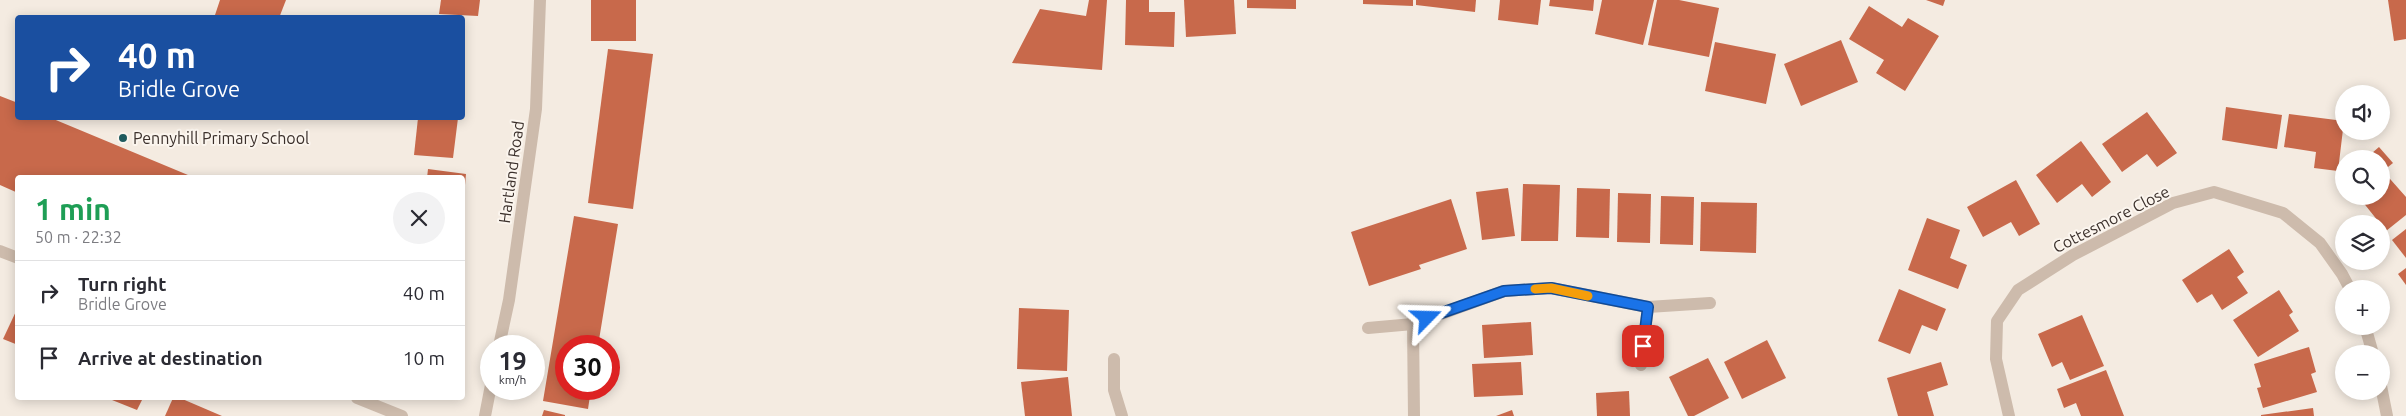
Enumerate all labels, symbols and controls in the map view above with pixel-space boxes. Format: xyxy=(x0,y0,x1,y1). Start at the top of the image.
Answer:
icon: right xyxy=(35,35,100,100)
text: 40 m xyxy=(118,35,196,75)
text: Bridle Grove xyxy=(118,76,240,101)
map controls xyxy=(2335,85,2390,400)
button: sound xyxy=(2335,85,2390,140)
street label: Hartland Road xyxy=(495,120,527,224)
place label: Pennyhill Primary School xyxy=(133,129,309,147)
marker: Pennyhill Primary School xyxy=(117,132,129,144)
button: search xyxy=(2335,150,2390,205)
street label: Cottesmore Close xyxy=(2050,182,2172,256)
text: 1 min xyxy=(35,192,111,226)
button: close xyxy=(393,192,445,244)
button: layers xyxy=(2335,215,2390,270)
text: 50 m · 22:32 xyxy=(35,228,122,246)
text: Turn right xyxy=(78,273,166,295)
icon: right xyxy=(35,279,63,307)
button: + xyxy=(2335,280,2390,335)
text: 40 m xyxy=(403,282,445,304)
position arrow xyxy=(1400,291,1452,343)
text: Bridle Grove xyxy=(78,295,167,313)
pin xyxy=(1622,325,1664,367)
icon: arrive xyxy=(1629,332,1657,360)
speed limit sign: 30 xyxy=(555,335,620,400)
icon: arrive xyxy=(35,344,63,372)
button: − xyxy=(2335,345,2390,400)
text: Arrive at destination xyxy=(78,347,263,369)
text: 10 m xyxy=(403,347,445,369)
text: 19 xyxy=(498,347,527,375)
text: km/h xyxy=(499,373,526,386)

